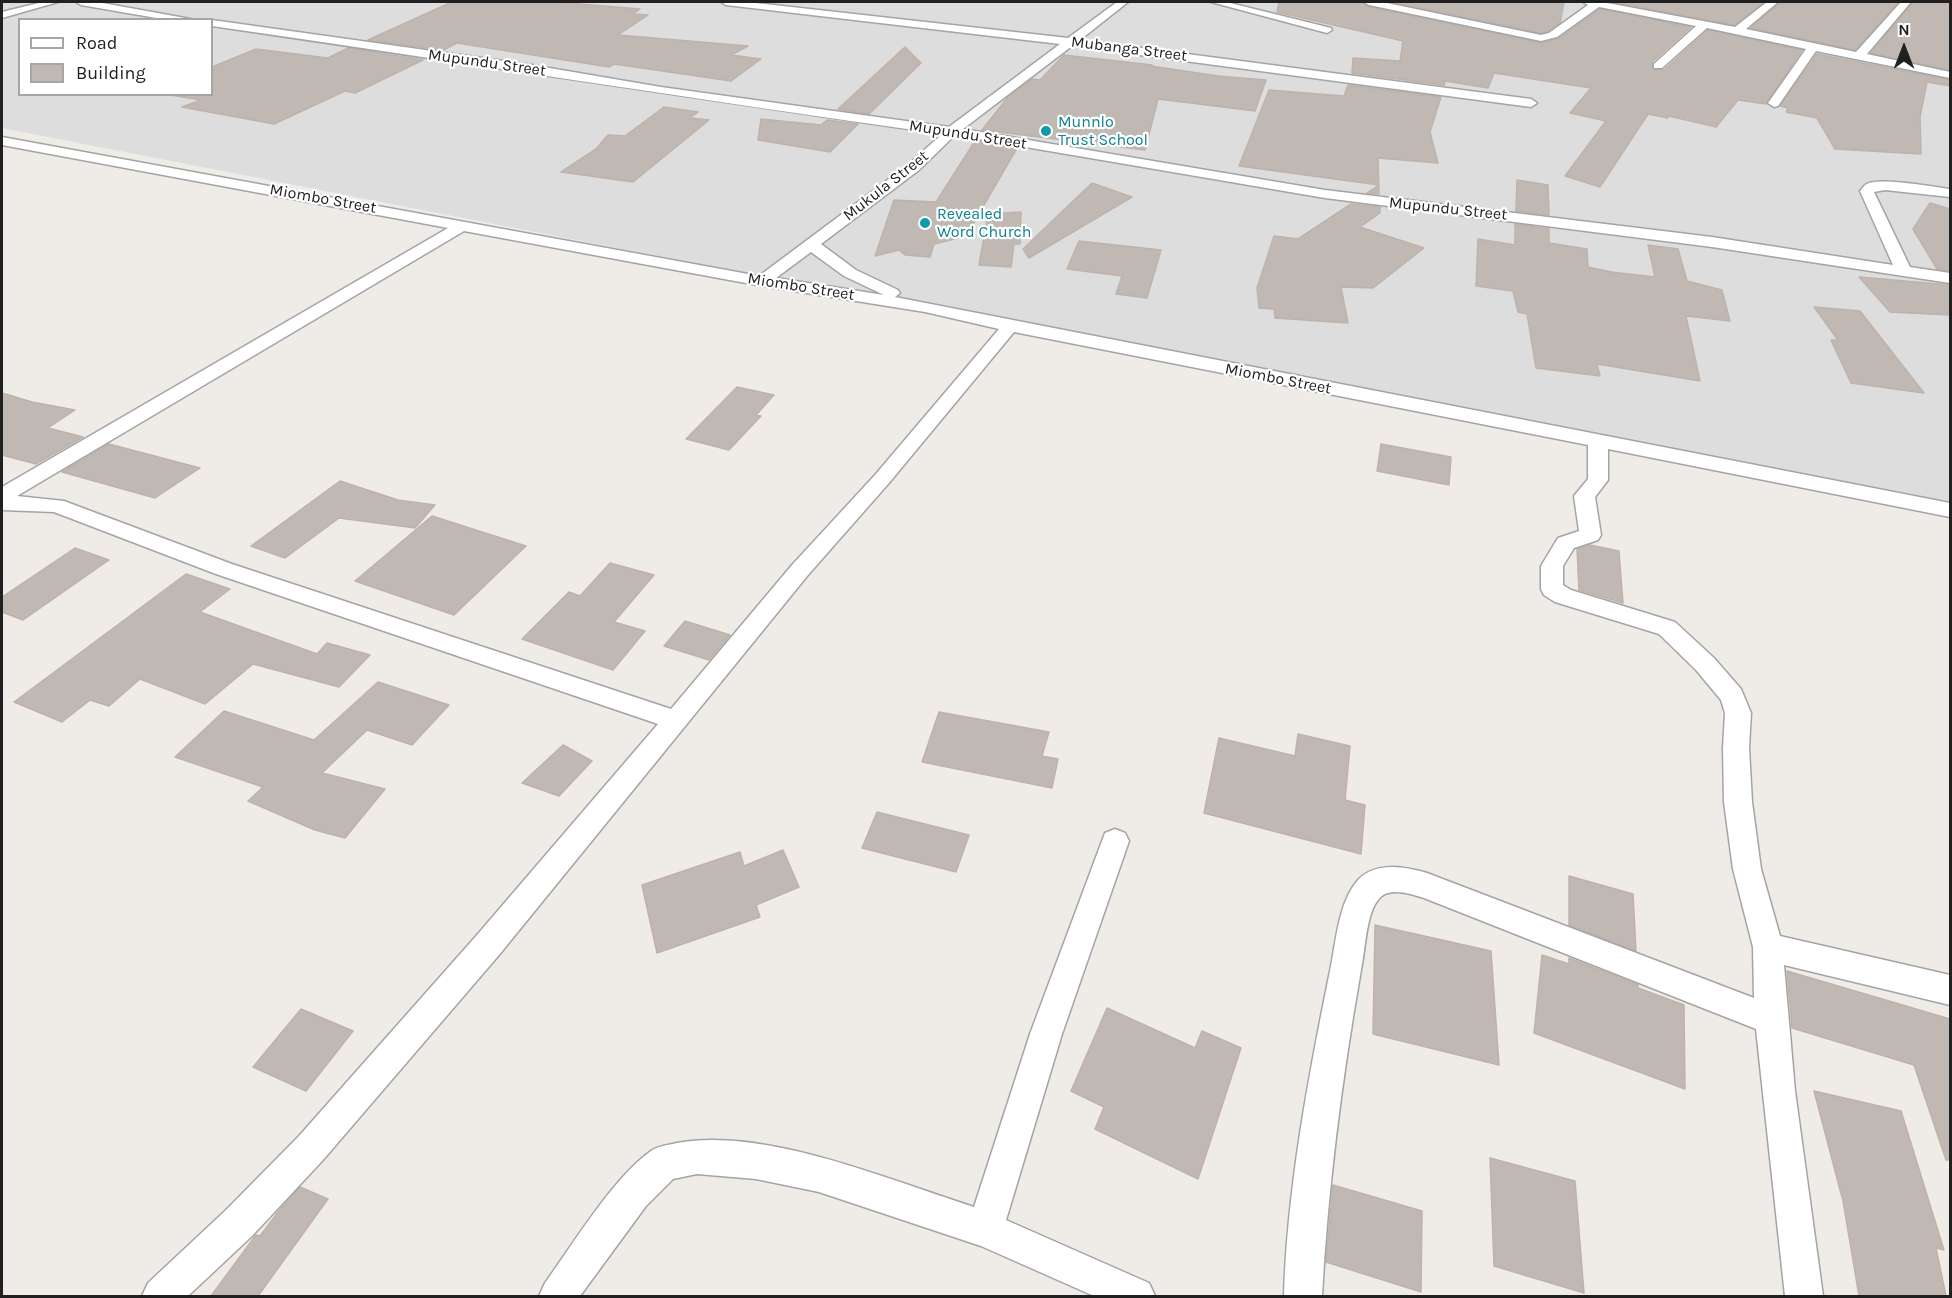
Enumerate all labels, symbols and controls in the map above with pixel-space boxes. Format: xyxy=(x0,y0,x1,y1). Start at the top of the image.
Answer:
legend xyxy=(18,18,213,96)
north arrow xyxy=(1874,18,1934,78)
text: N xyxy=(1898,20,1910,39)
text: Road xyxy=(76,32,117,54)
street label: Mubanga Street xyxy=(1070,32,1188,66)
street label: Mupundu Street xyxy=(427,45,547,81)
text: Building xyxy=(76,62,146,84)
place label: Munnlo Trust School xyxy=(1058,112,1148,150)
street label: Mupundu Street xyxy=(908,116,1028,154)
marker: Munnlo Trust School xyxy=(1039,124,1053,138)
street label: Mukula Street xyxy=(840,147,932,225)
street label: Miombo Street xyxy=(268,180,378,218)
street label: Mupundu Street xyxy=(1388,193,1508,225)
place label: Revealed Word Church xyxy=(937,204,1031,242)
marker: Revealed Word Church xyxy=(918,216,932,230)
street label: Miombo Street xyxy=(746,269,856,305)
street label: Miombo Street xyxy=(1223,359,1333,399)

